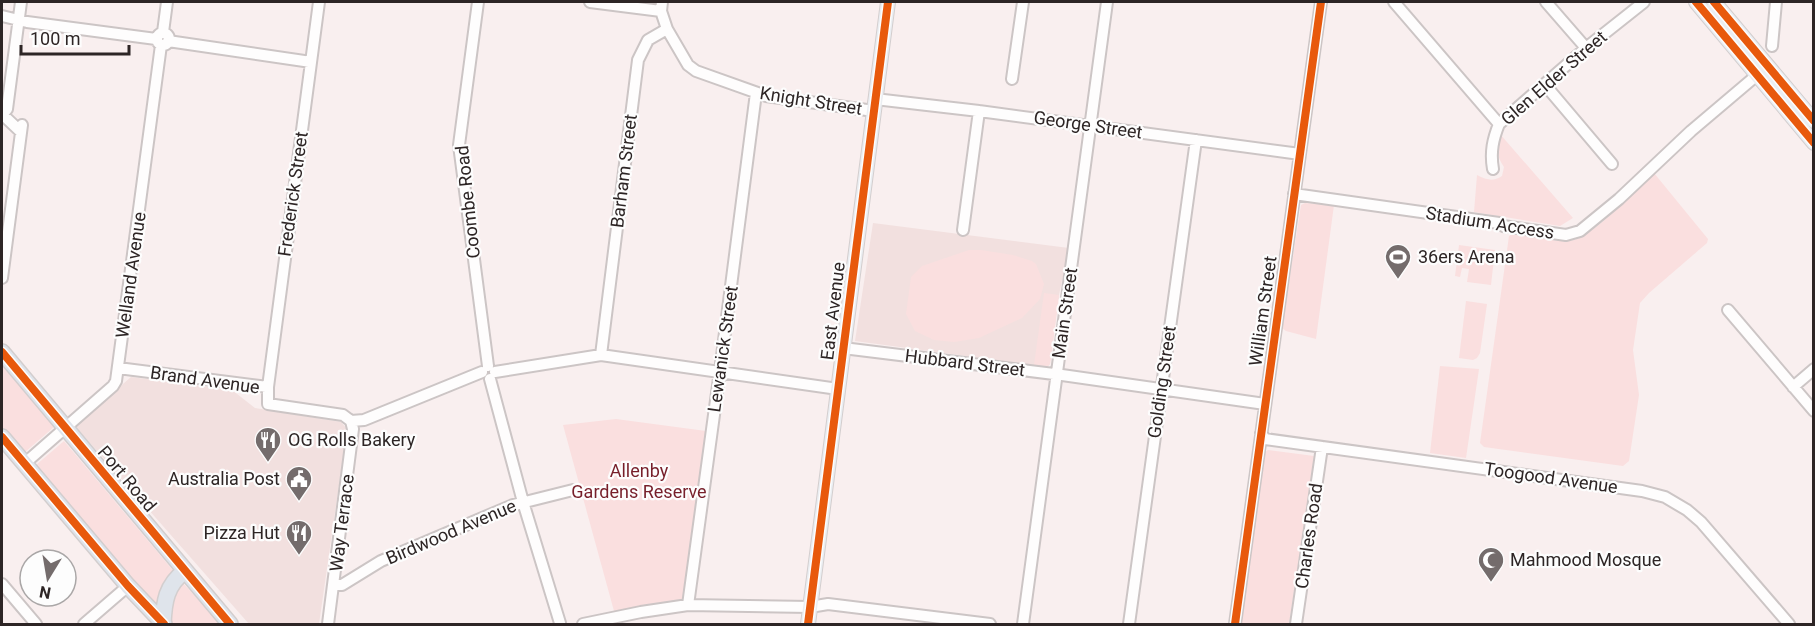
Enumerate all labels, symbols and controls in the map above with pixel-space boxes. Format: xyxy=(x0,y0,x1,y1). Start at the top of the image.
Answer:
scale bar xyxy=(21,18,129,56)
street label: Glen Elder Street xyxy=(1497,26,1611,129)
text: 100 m xyxy=(30,28,81,49)
street label: Knight Street xyxy=(758,82,864,119)
street label: George Street xyxy=(1032,106,1144,143)
street label: Barham Street xyxy=(606,113,641,229)
street label: Frederick Street xyxy=(273,130,312,258)
street label: Coombe Road xyxy=(451,145,484,260)
street label: Stadium Access xyxy=(1424,202,1556,243)
street label: Welland Avenue xyxy=(111,210,150,339)
sports icon: 36ers Arena xyxy=(1383,242,1413,280)
place label: 36ers Arena xyxy=(1418,246,1515,267)
street label: William Street xyxy=(1244,254,1281,367)
street label: East Avenue xyxy=(816,261,849,361)
street label: Main Street xyxy=(1048,266,1081,360)
street label: Lewanick Street xyxy=(703,284,742,413)
street label: Golding Street xyxy=(1143,324,1180,440)
street label: Hubbard Street xyxy=(904,345,1026,380)
street label: Brand Avenue xyxy=(149,361,261,398)
restaurant icon: OG Rolls Bakery xyxy=(253,425,283,463)
place label: OG Rolls Bakery xyxy=(288,429,416,450)
street label: Port Road xyxy=(94,441,161,516)
street label: Toogood Avenue xyxy=(1483,458,1619,497)
park label: Allenby Gardens Reserve xyxy=(571,460,707,502)
public building icon: Australia Post xyxy=(284,464,314,502)
place label: Australia Post xyxy=(168,468,280,489)
street label: Way Terrace xyxy=(325,473,358,573)
street label: Charles Road xyxy=(1291,482,1326,590)
street label: Birdwood Avenue xyxy=(383,495,519,568)
restaurant icon: Pizza Hut xyxy=(284,518,314,556)
place label: Pizza Hut xyxy=(204,522,280,543)
mosque icon: Mahmood Mosque xyxy=(1476,545,1506,583)
north arrow xyxy=(18,548,78,608)
place label: Mahmood Mosque xyxy=(1510,549,1661,570)
text: N xyxy=(38,582,53,603)

